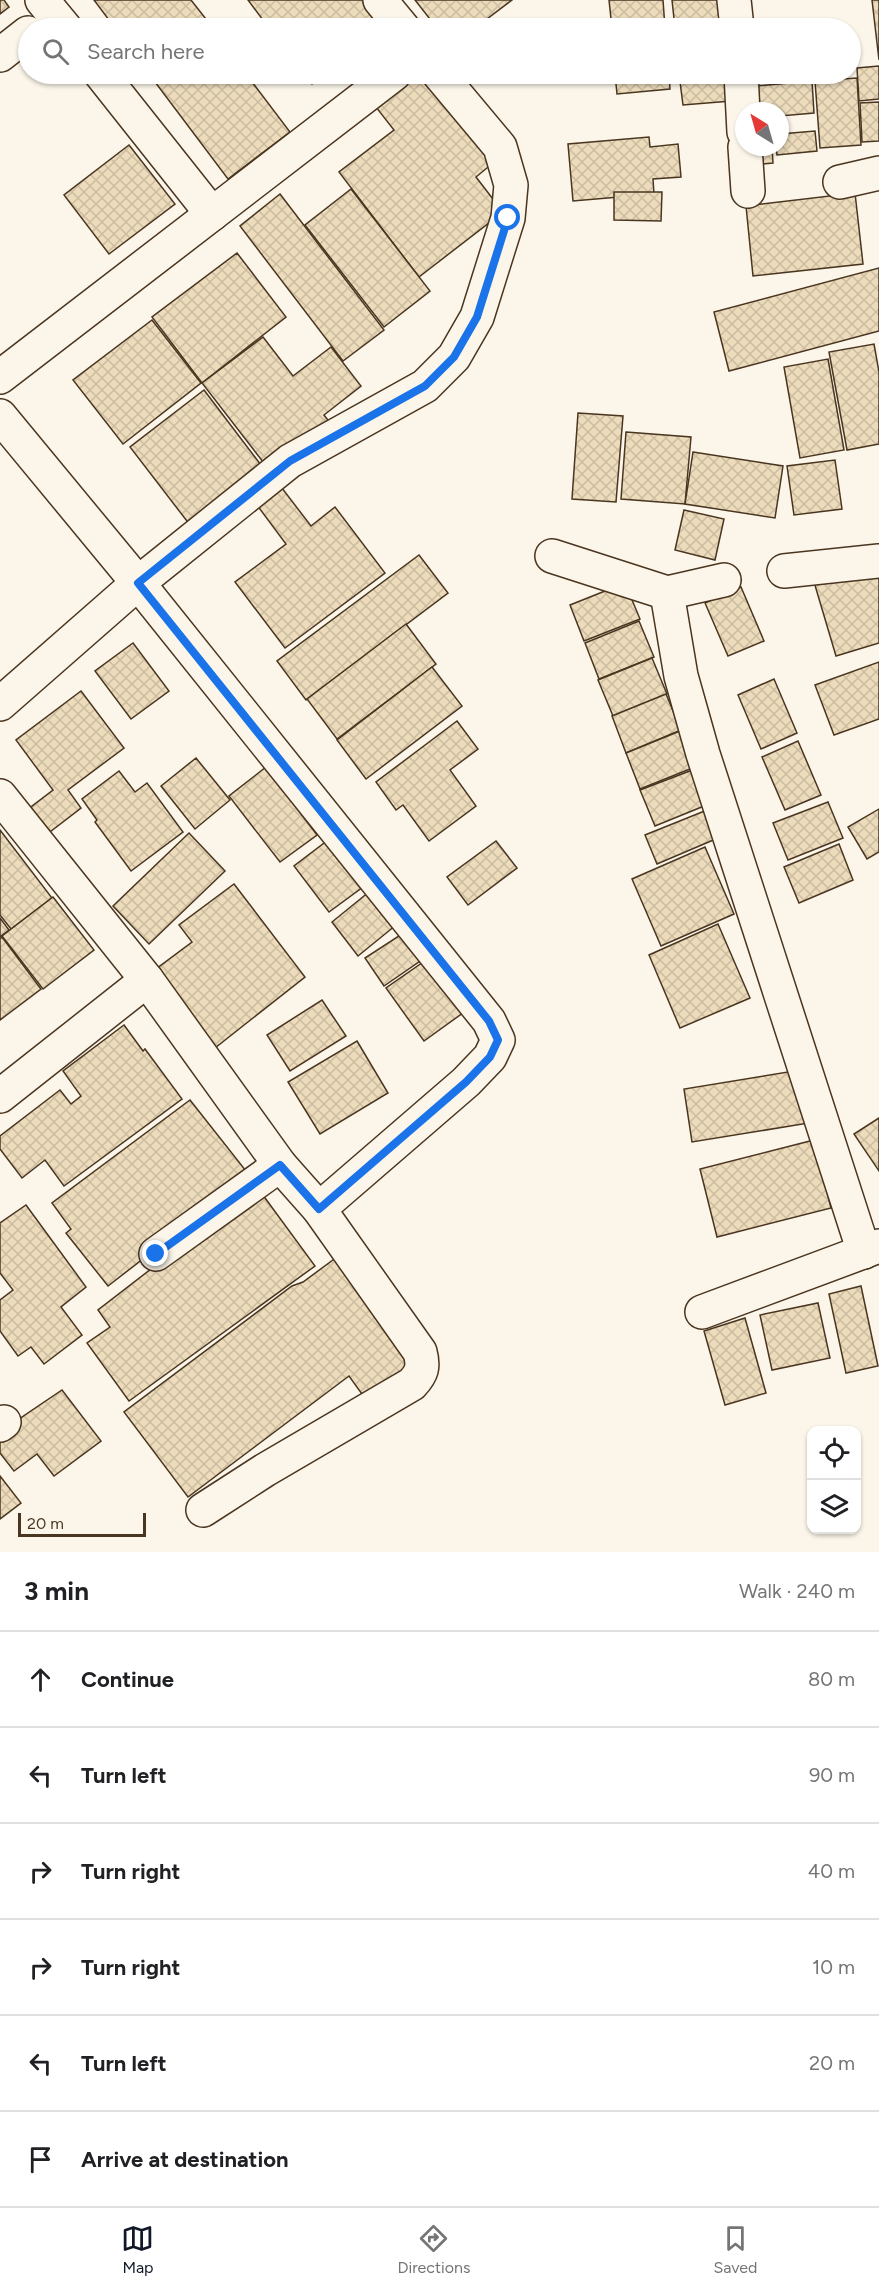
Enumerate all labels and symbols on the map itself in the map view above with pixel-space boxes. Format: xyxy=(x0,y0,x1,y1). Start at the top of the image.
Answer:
north arrow xyxy=(735,102,789,156)
route start xyxy=(494,204,520,230)
route end xyxy=(142,1240,168,1266)
scale bar xyxy=(18,1510,146,1538)

